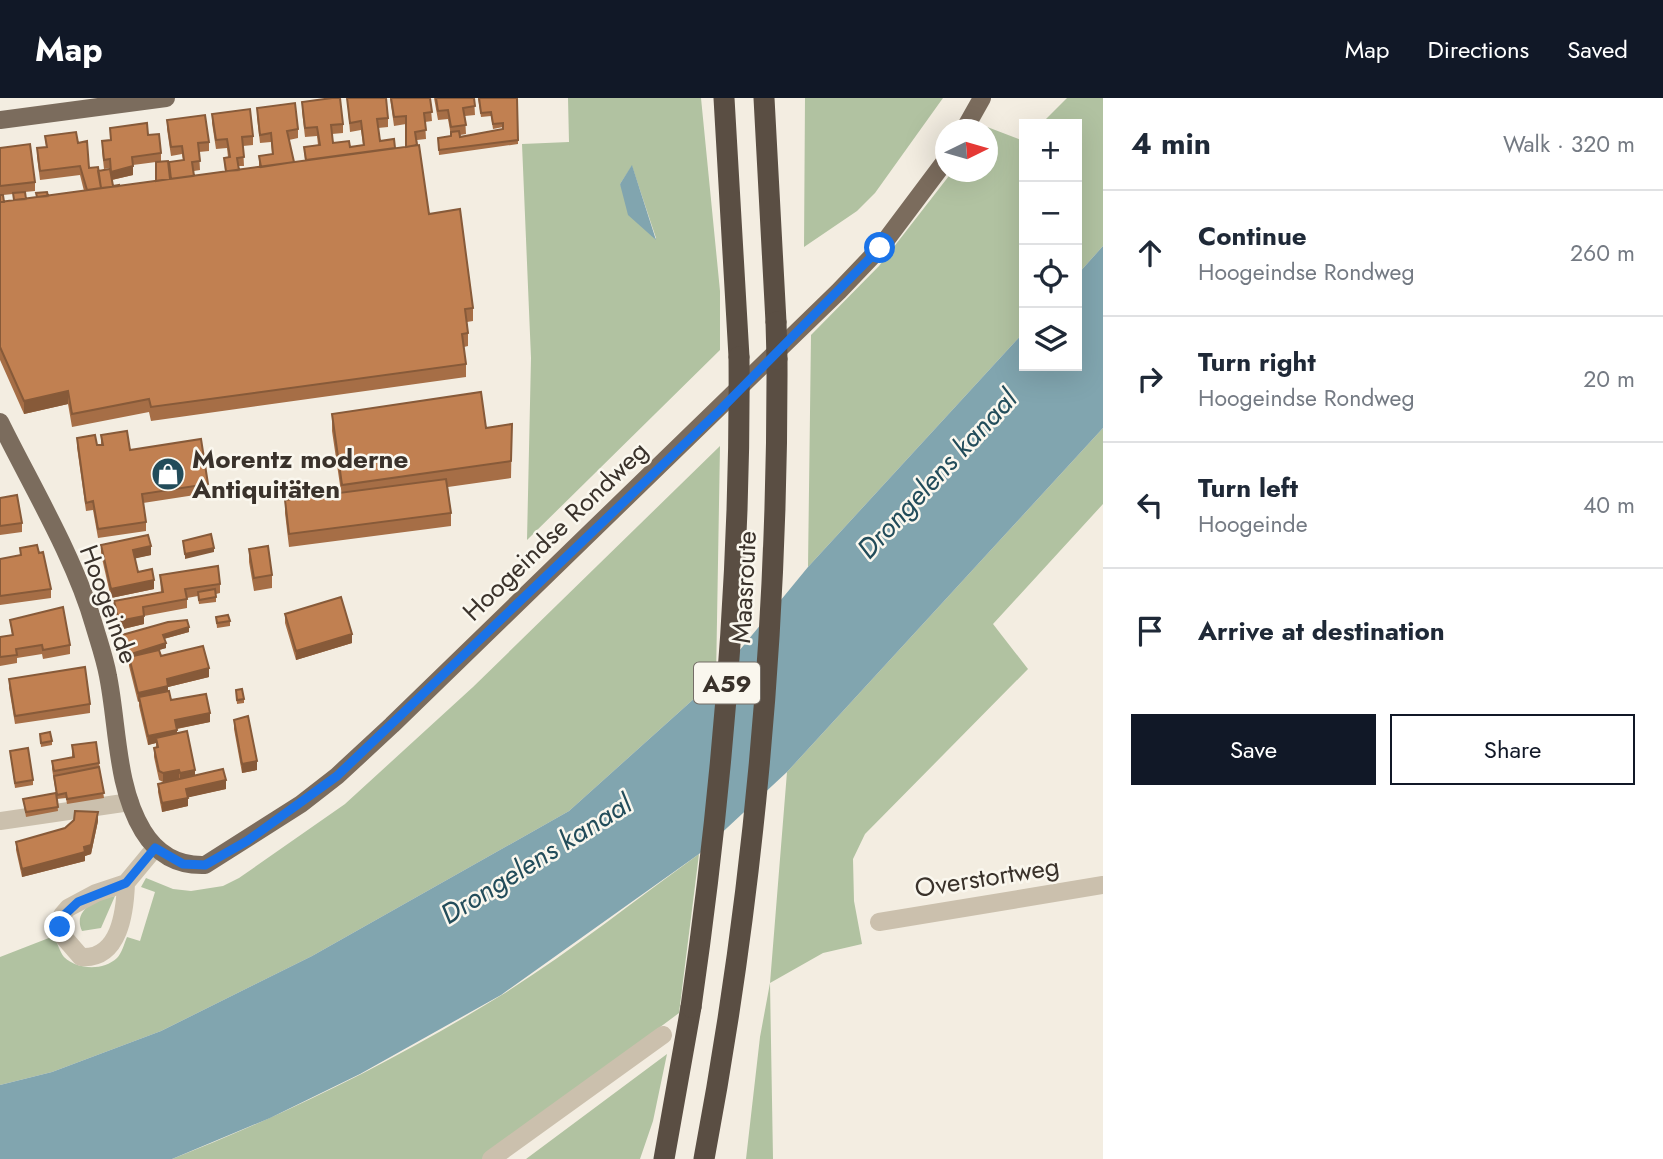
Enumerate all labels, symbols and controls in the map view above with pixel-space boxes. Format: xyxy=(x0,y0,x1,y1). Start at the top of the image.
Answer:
text: Map xyxy=(35,26,103,73)
text: Map xyxy=(1345,32,1390,67)
text: Directions xyxy=(1428,32,1529,67)
text: Saved xyxy=(1567,32,1628,67)
north arrow xyxy=(935,119,998,182)
map controls xyxy=(1019,119,1082,371)
button: + xyxy=(1019,119,1082,182)
text: 4 min xyxy=(1131,122,1211,165)
text: Walk · 320 m xyxy=(1503,127,1635,161)
button: − xyxy=(1019,182,1082,245)
text: Continue xyxy=(1198,217,1307,255)
route start xyxy=(864,232,895,263)
icon: ahead xyxy=(1131,234,1169,272)
text: 260 m xyxy=(1570,236,1635,270)
button: locate xyxy=(1019,245,1082,308)
text: Hoogeindse Rondweg xyxy=(1198,255,1415,289)
button: layers xyxy=(1019,308,1082,371)
text: Turn right xyxy=(1198,343,1316,381)
icon: right xyxy=(1131,360,1169,398)
text: 20 m xyxy=(1583,362,1635,396)
water label: Drongelens kanaal xyxy=(847,379,1028,568)
text: Hoogeindse Rondweg xyxy=(1198,381,1415,415)
street label: Hoogeindse Rondweg xyxy=(454,432,656,630)
place label: Morentz moderne Antiquitäten xyxy=(191,440,409,508)
shop icon: Morentz moderne Antiquitäten xyxy=(149,455,187,493)
text: Turn left xyxy=(1198,469,1298,507)
icon: left xyxy=(1131,486,1169,524)
text: 40 m xyxy=(1583,488,1635,522)
text: Hoogeinde xyxy=(1198,507,1308,541)
street label: Maasroute xyxy=(722,530,766,644)
street label: Hoogeinde xyxy=(70,539,148,669)
icon: arrive xyxy=(1131,612,1169,650)
text: Arrive at destination xyxy=(1198,612,1445,650)
road number: A59 xyxy=(694,662,760,704)
button: Save xyxy=(1131,714,1376,785)
button: Share xyxy=(1390,714,1635,785)
water label: Drongelens kanaal xyxy=(432,783,641,934)
street label: Overstortweg xyxy=(912,847,1062,907)
route end xyxy=(44,911,75,942)

